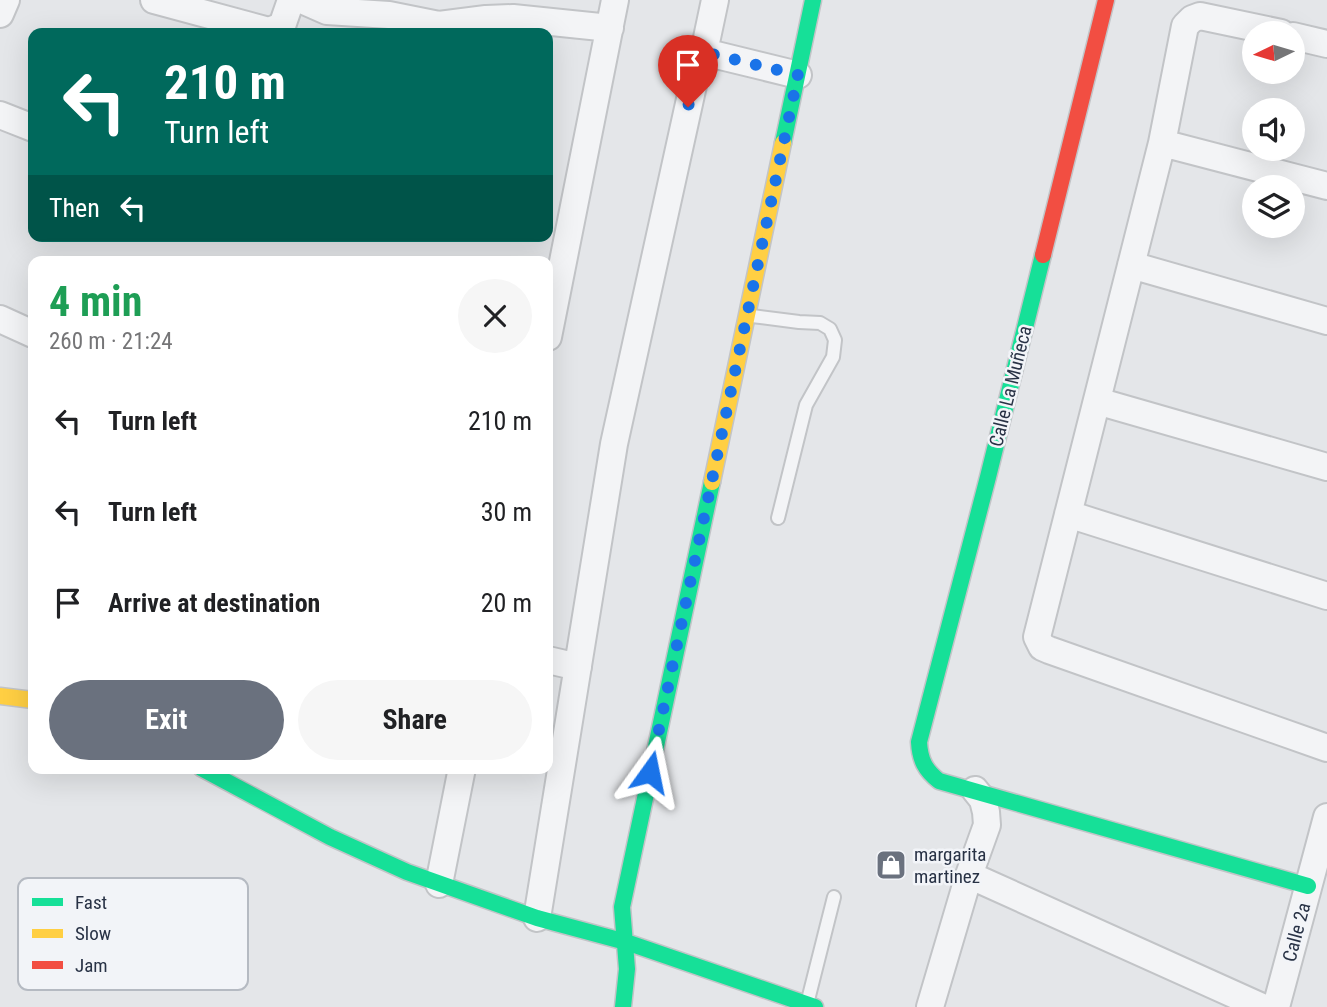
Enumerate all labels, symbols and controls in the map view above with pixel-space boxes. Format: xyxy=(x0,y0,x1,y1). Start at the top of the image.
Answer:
north arrow xyxy=(1242,21,1306,84)
map controls xyxy=(1242,21,1305,238)
pin xyxy=(658,35,718,107)
icon: arrive xyxy=(669,46,707,84)
text: 210 m xyxy=(164,54,286,111)
icon: left xyxy=(49,56,140,147)
button: sound xyxy=(1242,98,1305,161)
text: Turn left xyxy=(164,113,269,151)
button: layers xyxy=(1242,175,1305,238)
icon: left xyxy=(114,189,152,227)
text: Then xyxy=(49,193,100,223)
text: 4 min xyxy=(49,277,142,326)
button: close xyxy=(458,279,532,353)
street label: Calle La Muñeca xyxy=(984,323,1037,449)
text: 260 m · 21:24 xyxy=(49,328,173,355)
icon: left xyxy=(49,402,87,440)
text: Turn left xyxy=(108,406,197,436)
text: 210 m xyxy=(468,406,532,436)
icon: left xyxy=(49,493,87,531)
text: Turn left xyxy=(108,497,197,527)
text: 30 m xyxy=(481,497,532,527)
icon: arrive xyxy=(49,584,87,622)
text: Arrive at destination xyxy=(108,588,320,618)
text: 20 m xyxy=(481,588,532,618)
button: Exit xyxy=(49,680,284,760)
button: Share xyxy=(298,680,532,760)
position arrow xyxy=(613,735,687,809)
place label: margarita martinez xyxy=(914,843,986,888)
shop icon: margarita martinez xyxy=(874,848,908,882)
legend xyxy=(18,878,248,990)
text: Fast xyxy=(75,891,107,914)
street label: Calle 2a xyxy=(1278,900,1315,964)
text: Slow xyxy=(75,922,111,945)
text: Jam xyxy=(75,954,108,977)

